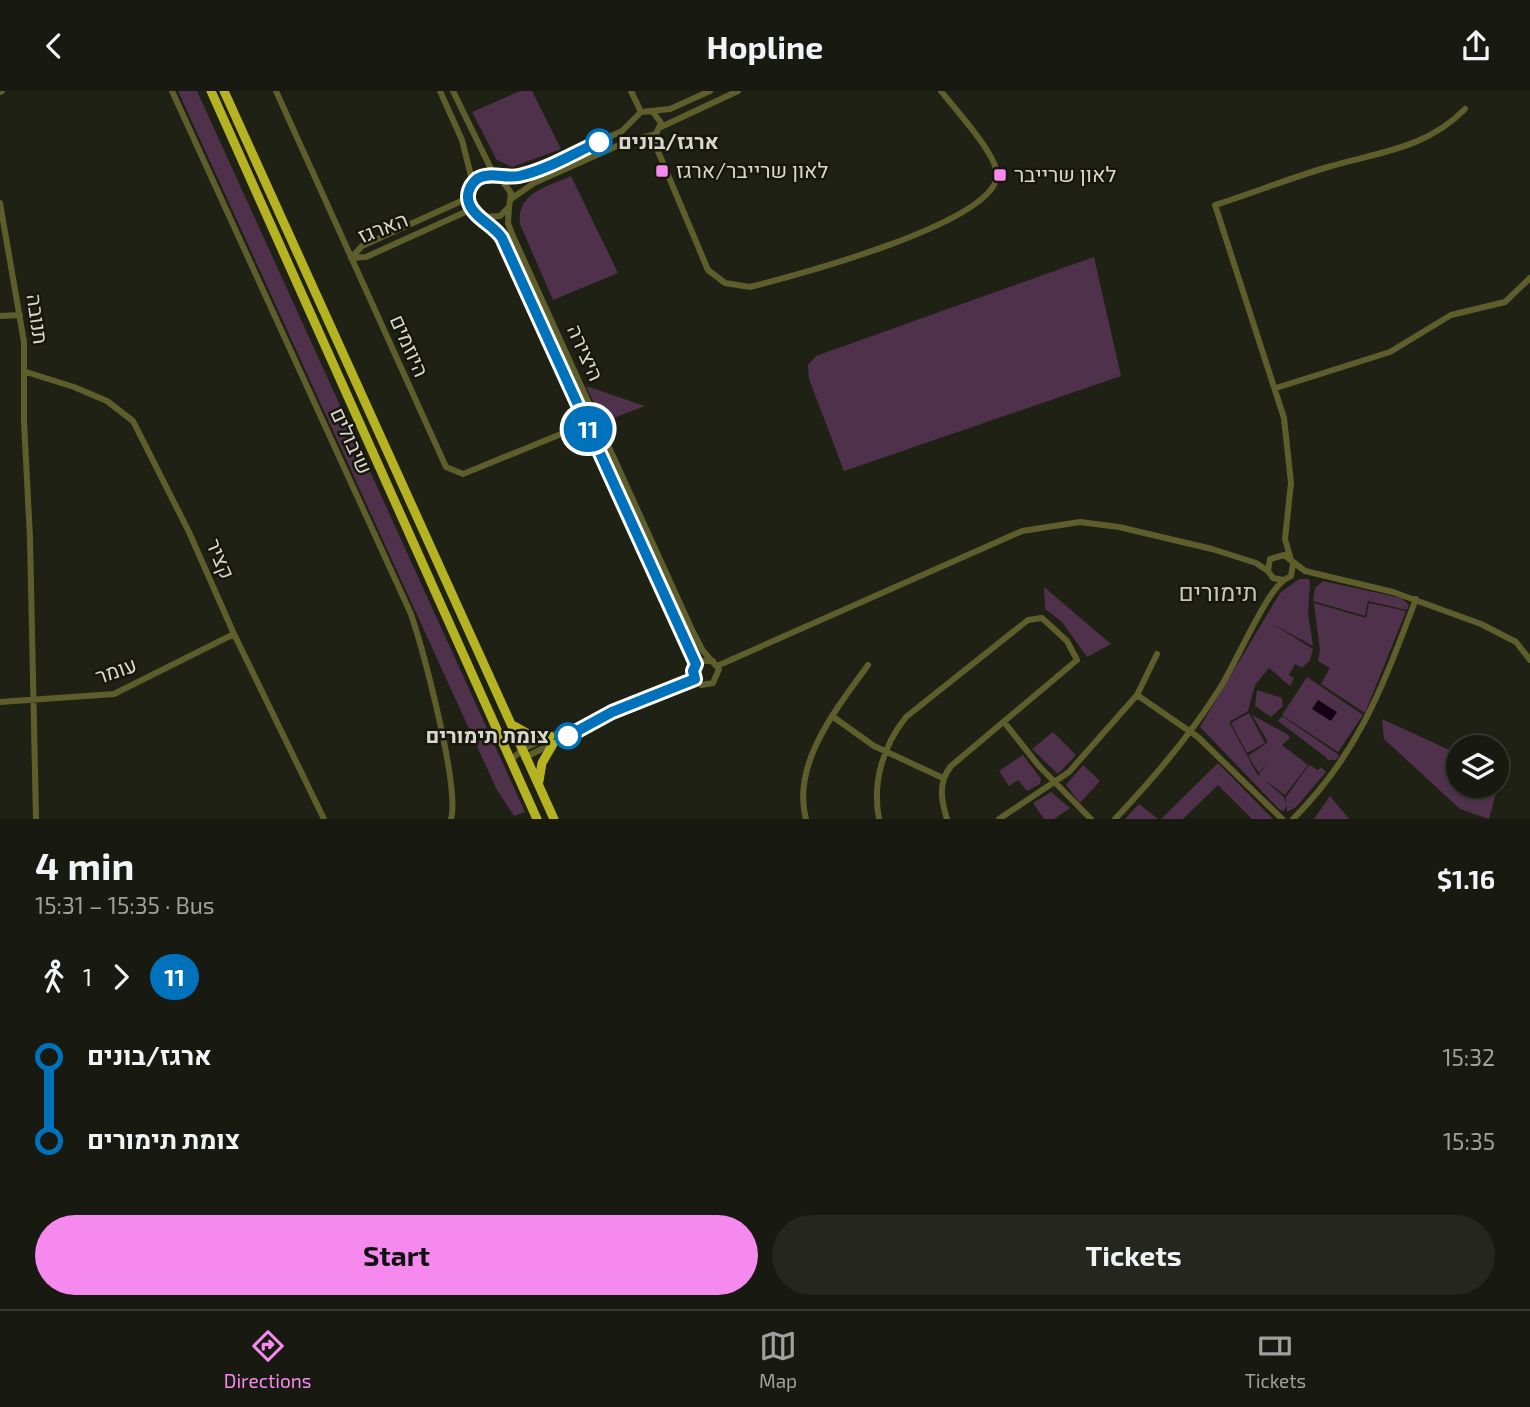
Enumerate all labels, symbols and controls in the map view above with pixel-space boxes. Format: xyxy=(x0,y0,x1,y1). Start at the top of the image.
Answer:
icon: back xyxy=(35,27,73,65)
text: Hopline xyxy=(707,27,823,65)
icon: share xyxy=(1457,27,1495,65)
place label: ארגז/בונים xyxy=(618,128,719,153)
marker: ארגז/בונים xyxy=(586,129,612,155)
place label: לאון שרייבר/ארגז xyxy=(676,157,829,182)
place label: לאון שרייבר xyxy=(1014,161,1116,186)
marker: לאון שרייבר/ארגז xyxy=(654,163,670,179)
marker: לאון שרייבר xyxy=(992,167,1008,183)
street label: הארגז xyxy=(354,206,411,248)
street label: תנובה xyxy=(23,292,54,345)
street label: היוזמים xyxy=(386,310,435,380)
street label: היצירה xyxy=(563,320,610,384)
street label: שיבולים xyxy=(326,403,379,478)
line badge: 11 xyxy=(556,406,620,452)
text: 11 xyxy=(578,414,598,443)
street label: קציר xyxy=(202,535,241,582)
district label: תימורים xyxy=(1179,577,1257,606)
street label: עומר xyxy=(92,651,139,688)
place label: צומת תימורים xyxy=(425,722,549,747)
marker: צומת תימורים xyxy=(555,723,581,749)
map controls xyxy=(1446,735,1509,798)
button: layers xyxy=(1446,735,1509,798)
text: 4 min xyxy=(35,842,134,888)
text: $1.16 xyxy=(1437,863,1495,894)
text: 15:31 – 15:35 · Bus xyxy=(35,891,215,919)
icon: walk xyxy=(35,958,73,996)
icon: forward xyxy=(102,958,140,996)
text: 11 xyxy=(164,962,185,991)
text: 1 xyxy=(83,963,92,991)
text: ארגז/בונים xyxy=(87,1039,212,1070)
text: 15:32 xyxy=(1442,1043,1495,1071)
text: צומת תימורים xyxy=(87,1123,240,1154)
text: 15:35 xyxy=(1443,1127,1495,1155)
button: Start xyxy=(35,1215,758,1295)
button: Tickets xyxy=(772,1215,1495,1295)
tab: Directions xyxy=(224,1327,311,1392)
tab: Map xyxy=(759,1327,797,1392)
tab: Tickets xyxy=(1245,1327,1306,1392)

